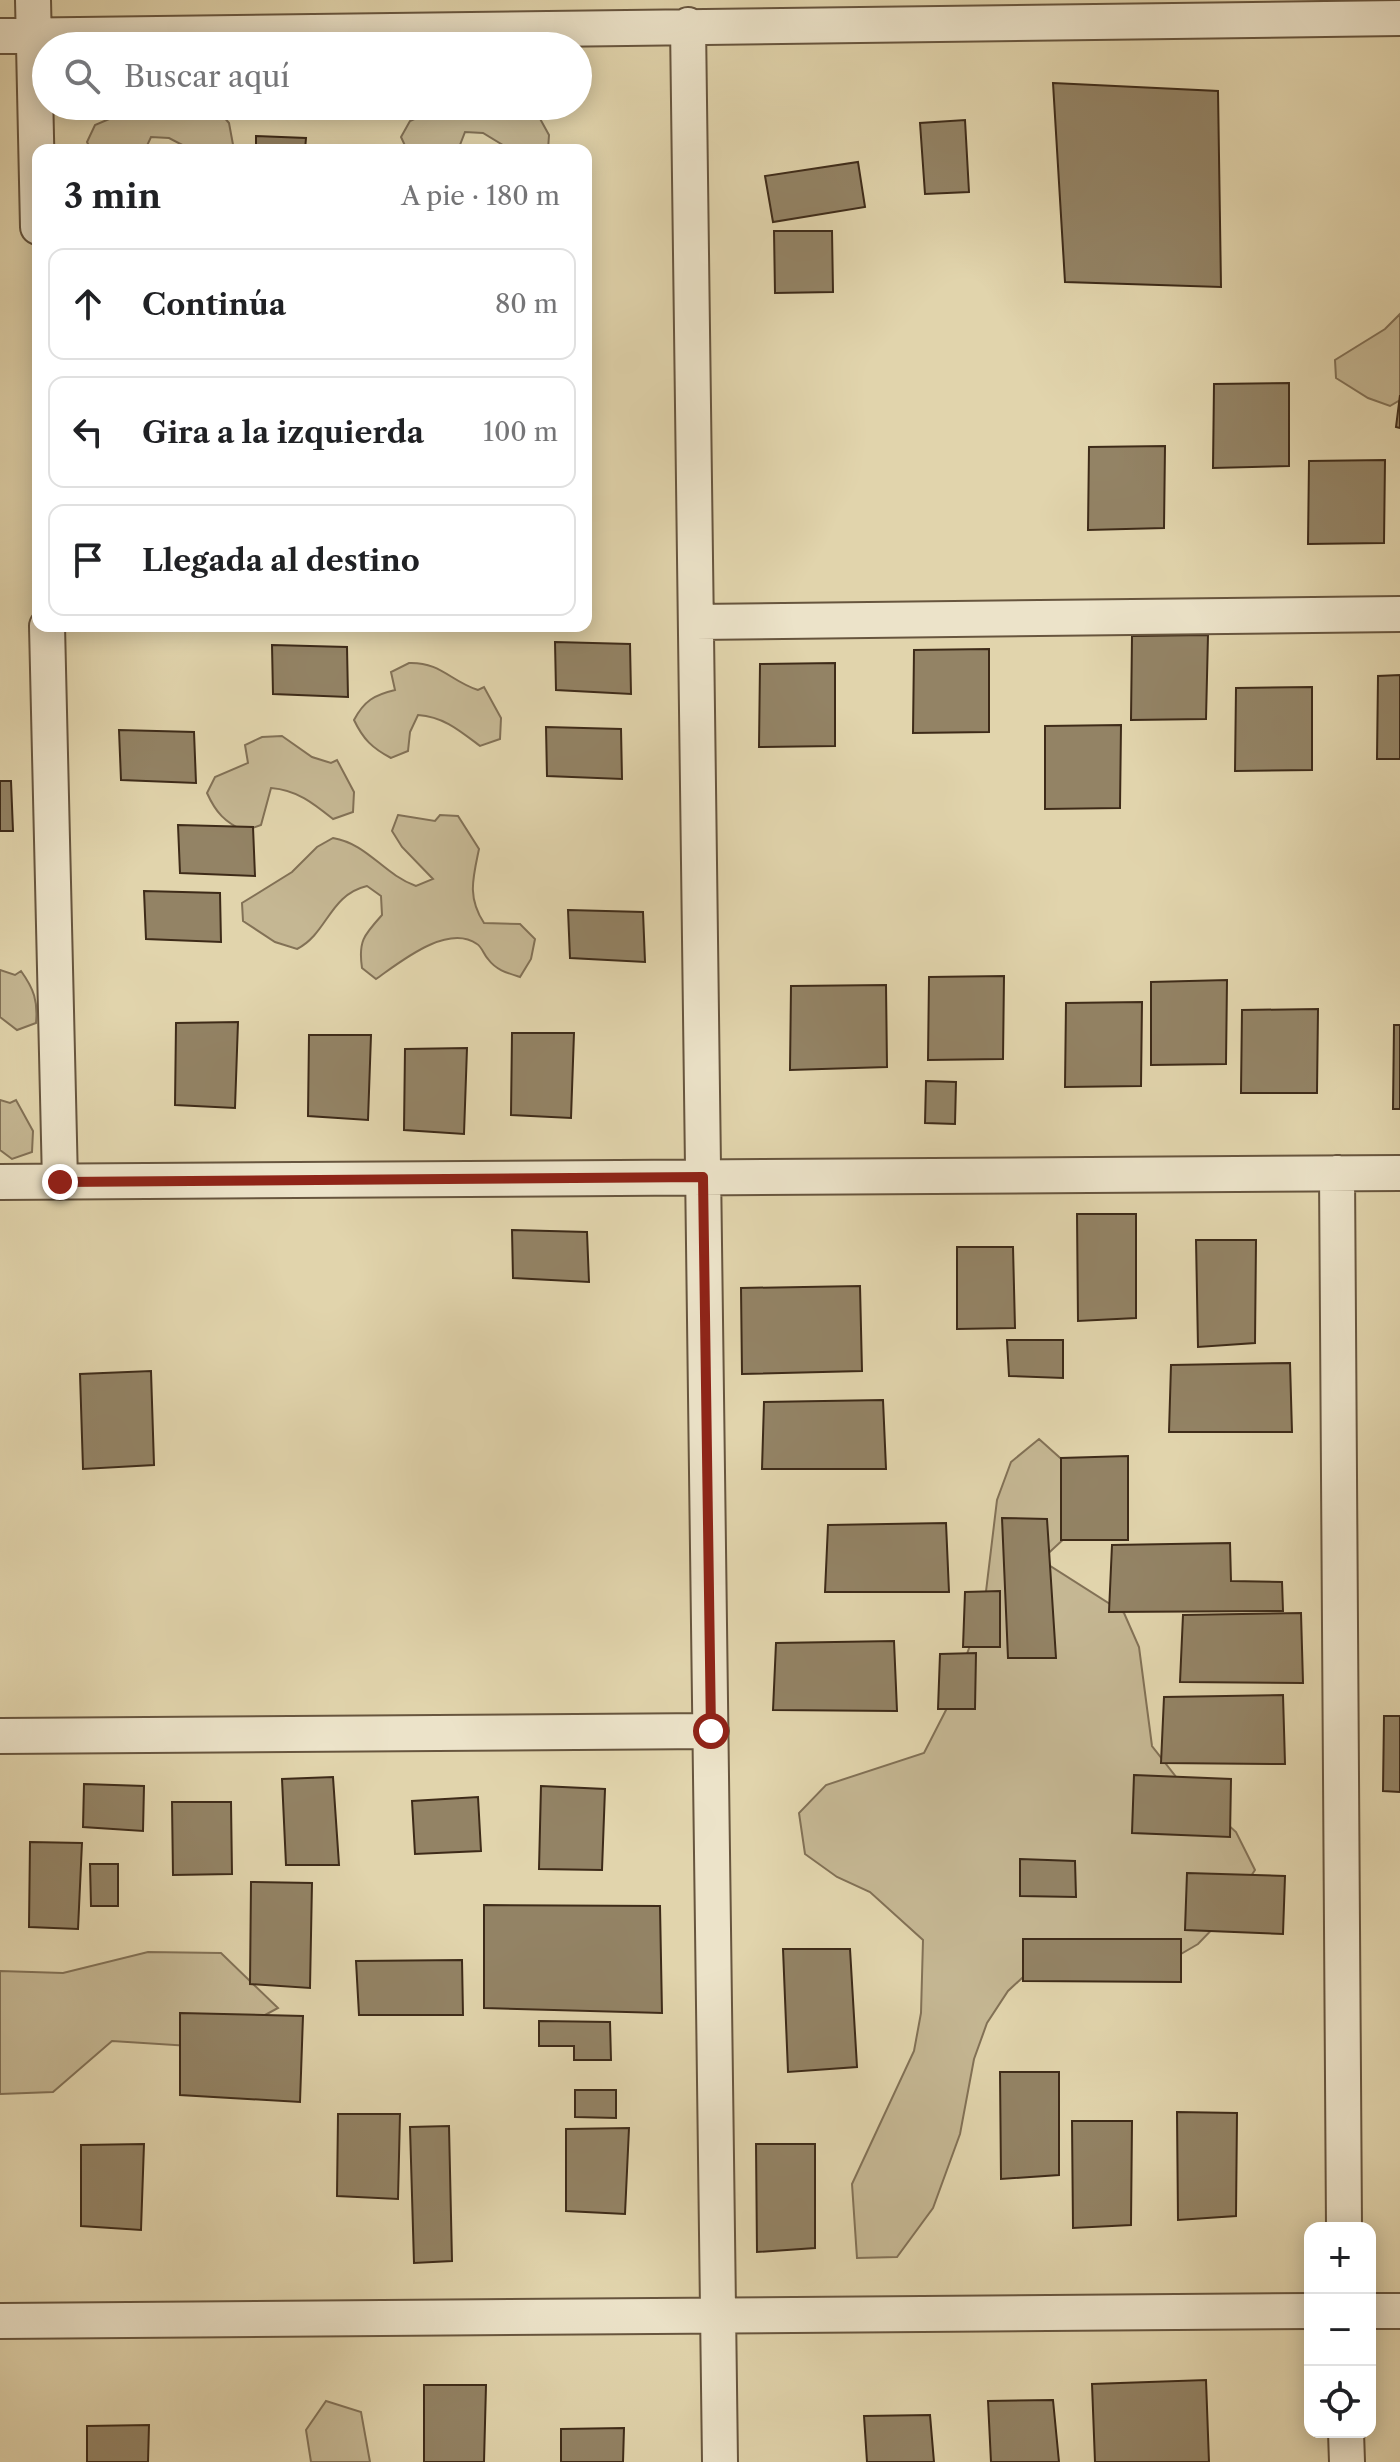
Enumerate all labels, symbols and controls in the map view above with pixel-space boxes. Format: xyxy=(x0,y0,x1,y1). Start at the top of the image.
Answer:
search box xyxy=(32,32,592,120)
icon: search xyxy=(60,54,104,98)
text: Buscar aquí xyxy=(124,58,290,95)
text: 3 min xyxy=(64,175,161,217)
text: A pie · 180 m xyxy=(401,180,560,212)
icon: ahead xyxy=(66,282,110,326)
text: Continúa xyxy=(142,286,286,323)
text: 80 m xyxy=(495,288,558,320)
icon: left xyxy=(66,410,110,454)
text: Gira a la izquierda xyxy=(142,414,424,451)
text: 100 m xyxy=(483,416,558,448)
icon: arrive xyxy=(66,538,110,582)
text: Llegada al destino xyxy=(142,542,420,579)
route end xyxy=(42,1164,78,1200)
route start xyxy=(693,1713,729,1749)
map controls xyxy=(1304,2222,1376,2438)
button: + xyxy=(1304,2222,1376,2294)
button: − xyxy=(1304,2294,1376,2366)
button: locate xyxy=(1304,2366,1376,2438)

